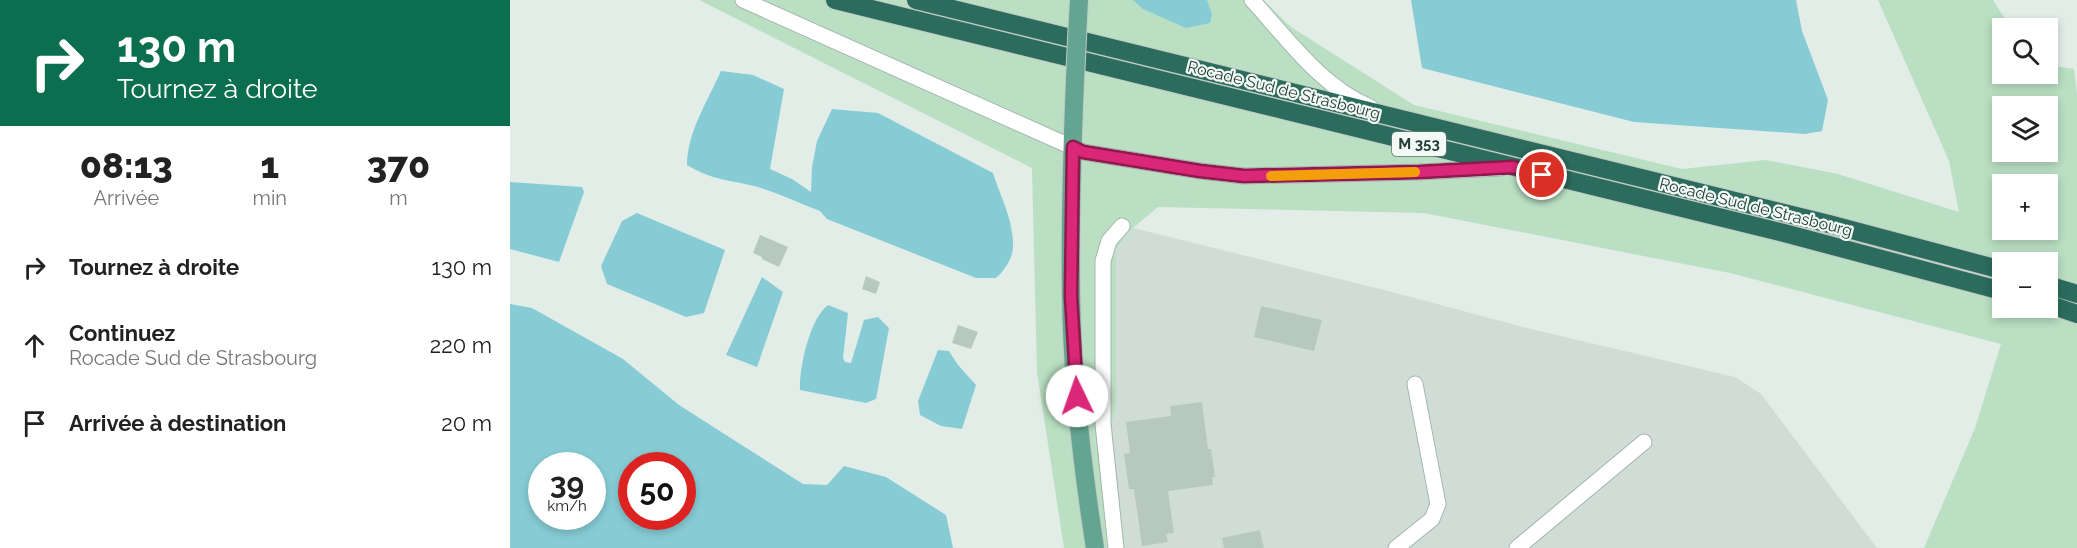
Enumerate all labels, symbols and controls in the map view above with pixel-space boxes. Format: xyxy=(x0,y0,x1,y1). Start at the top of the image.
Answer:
map controls xyxy=(1992,18,2058,318)
button: search xyxy=(1992,18,2058,84)
text: 130 m xyxy=(117,23,236,72)
icon: right xyxy=(18,24,96,102)
street label: Rocade Sud de Strasbourg xyxy=(1185,57,1383,123)
text: Tournez à droite xyxy=(117,73,318,104)
button: layers xyxy=(1992,96,2058,162)
road number: M 353 xyxy=(1392,132,1446,156)
text: 08:13 xyxy=(80,144,173,186)
text: 1 xyxy=(260,144,279,186)
text: 370 xyxy=(367,144,430,186)
pin xyxy=(1516,149,1567,200)
icon: arrive xyxy=(1525,158,1558,191)
street label: Rocade Sud de Strasbourg xyxy=(1657,174,1855,240)
button: + xyxy=(1992,174,2058,240)
text: Arrivée xyxy=(93,186,159,210)
text: min xyxy=(253,186,287,210)
text: m xyxy=(389,186,408,210)
icon: right xyxy=(18,251,51,284)
button: − xyxy=(1992,252,2058,318)
text: Tournez à droite xyxy=(69,254,239,280)
text: 130 m xyxy=(432,254,492,280)
text: Continuez xyxy=(69,320,175,346)
icon: ahead xyxy=(18,329,51,362)
text: 220 m xyxy=(430,332,492,358)
text: Rocade Sud de Strasbourg xyxy=(69,346,317,370)
position arrow xyxy=(1045,364,1109,428)
icon: arrive xyxy=(18,407,51,440)
text: Arrivée à destination xyxy=(69,410,286,436)
text: 20 m xyxy=(441,410,492,436)
speed limit sign: 50 xyxy=(618,452,696,530)
text: 39 xyxy=(550,466,584,501)
text: km/h xyxy=(547,497,587,515)

